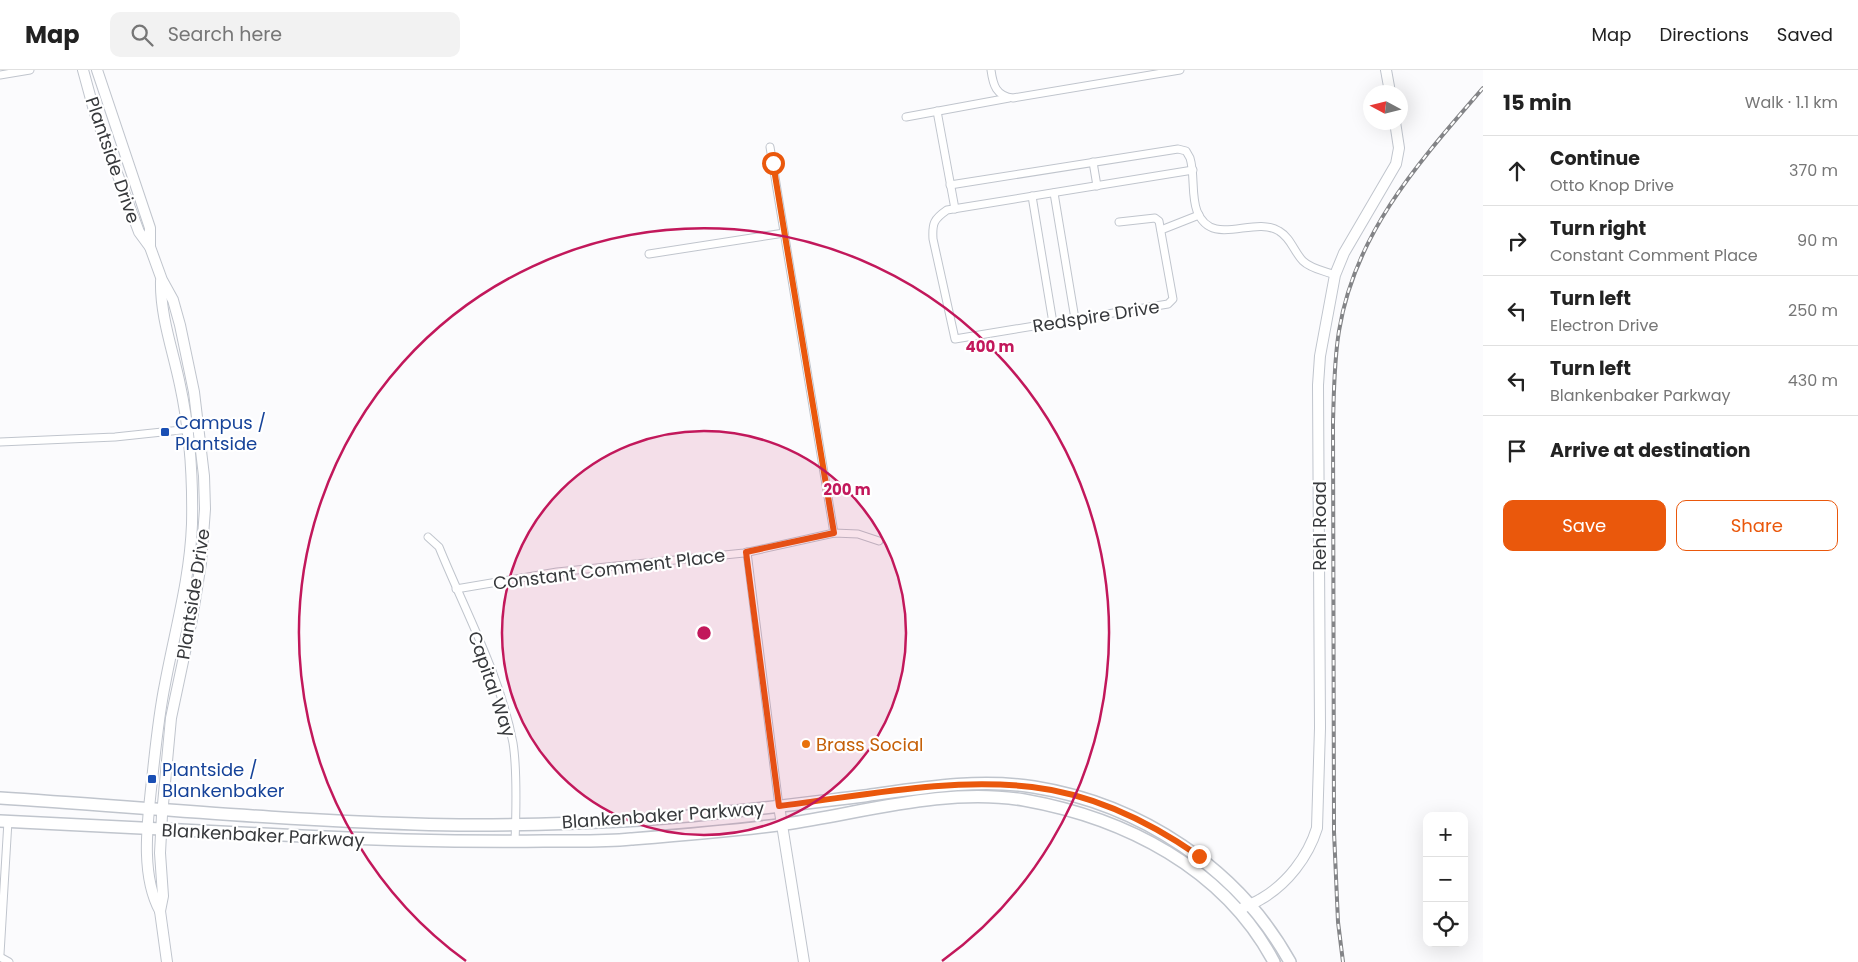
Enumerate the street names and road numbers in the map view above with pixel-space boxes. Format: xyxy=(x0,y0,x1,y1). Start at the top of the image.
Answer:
street label: Plantside Drive xyxy=(80,93,146,227)
street label: Redspire Drive xyxy=(1031,294,1161,338)
street label: Rehl Road xyxy=(1307,481,1332,571)
street label: Plantside Drive xyxy=(170,527,216,661)
street label: Constant Comment Place xyxy=(492,542,726,596)
street label: Capital Way xyxy=(462,628,522,740)
street label: Blankenbaker Parkway xyxy=(561,795,765,835)
street label: Blankenbaker Parkway xyxy=(161,817,365,853)

